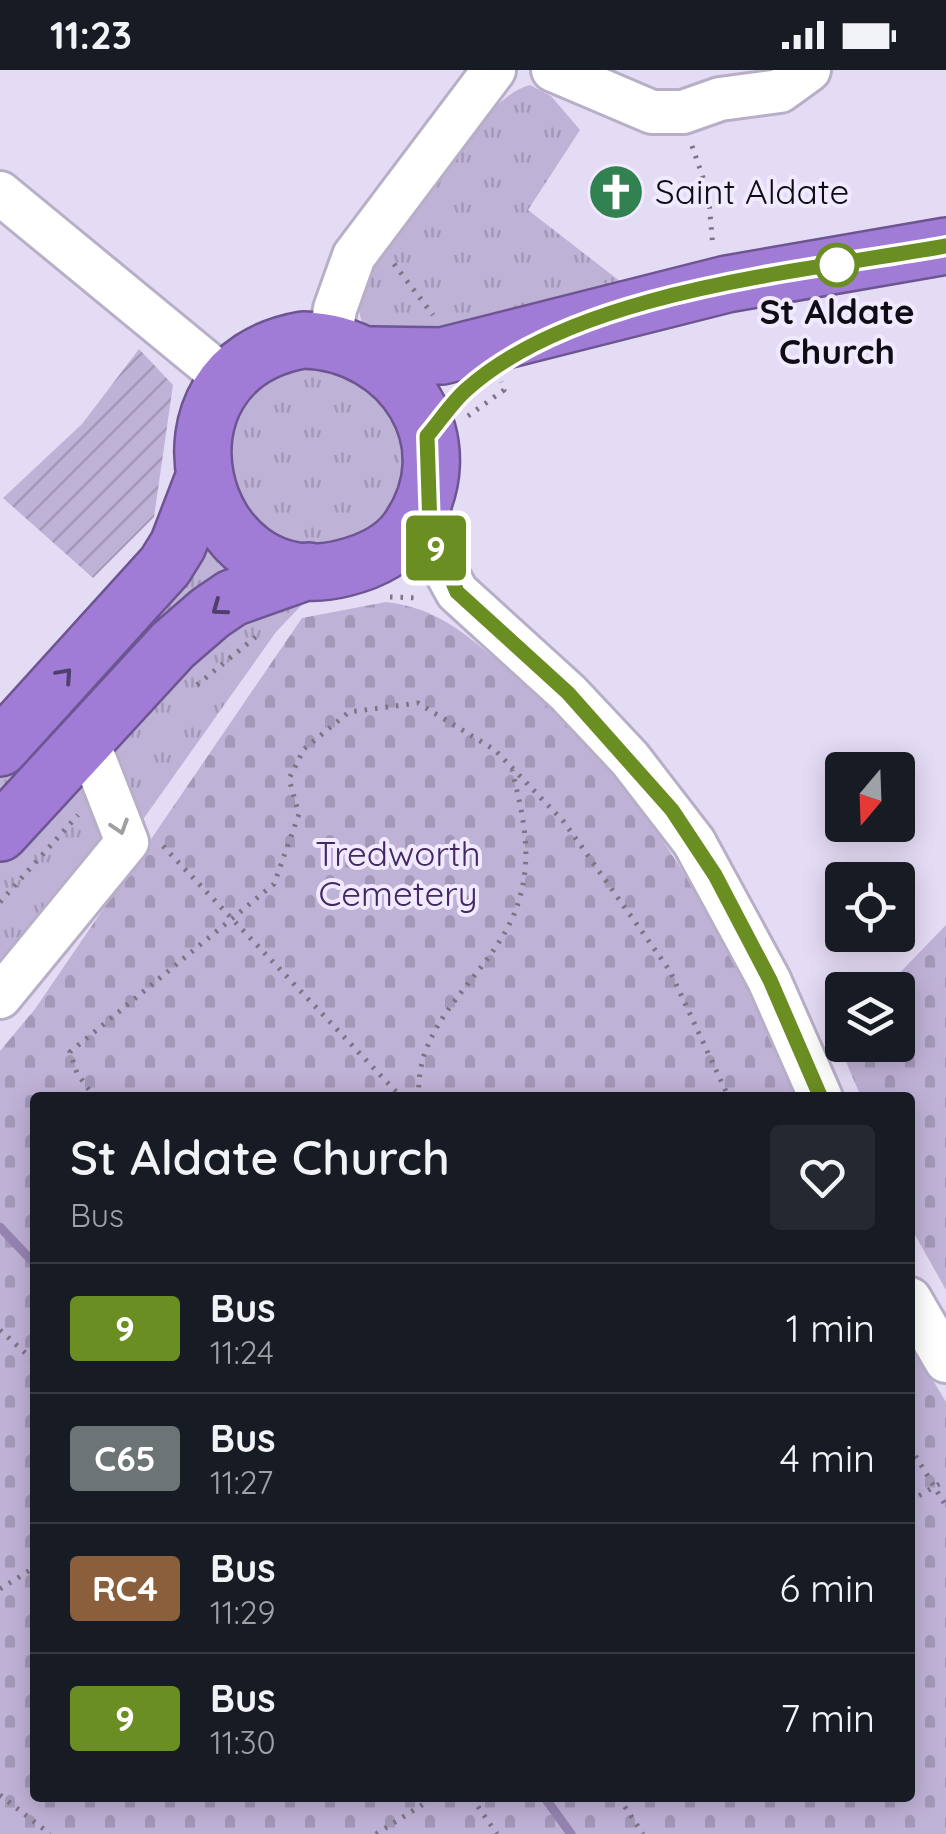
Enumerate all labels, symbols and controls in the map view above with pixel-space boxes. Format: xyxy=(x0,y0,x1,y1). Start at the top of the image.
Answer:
text: 11:23 xyxy=(50,11,132,59)
church icon: Saint Aldate xyxy=(586,162,646,222)
place label: Saint Aldate xyxy=(655,169,849,213)
marker: St Aldate Church xyxy=(816,244,858,286)
place label: St Aldate Church xyxy=(759,289,915,373)
line badge: 9 xyxy=(404,516,468,580)
text: 9 xyxy=(426,526,446,570)
one-way arrow xyxy=(211,596,230,614)
one-way arrow xyxy=(53,668,71,687)
north arrow xyxy=(825,752,915,842)
map controls xyxy=(825,752,915,1062)
one-way arrow xyxy=(108,818,129,835)
park label: Tredworth Cemetery xyxy=(315,831,481,915)
button: locate xyxy=(825,862,915,952)
button: layers xyxy=(825,972,915,1062)
button: heart xyxy=(770,1125,875,1230)
text: St Aldate Church xyxy=(70,1127,450,1187)
text: Bus xyxy=(70,1195,124,1235)
text: Bus xyxy=(210,1284,276,1332)
text: 1 min xyxy=(786,1304,875,1352)
text: 9 xyxy=(115,1306,135,1350)
text: 11:24 xyxy=(210,1332,274,1372)
text: Bus xyxy=(210,1414,276,1462)
text: 4 min xyxy=(780,1434,875,1482)
text: C65 xyxy=(94,1436,156,1480)
text: 11:27 xyxy=(210,1462,273,1502)
text: Bus xyxy=(210,1544,276,1592)
text: 6 min xyxy=(779,1564,875,1612)
text: RC4 xyxy=(92,1566,158,1610)
text: 11:29 xyxy=(210,1592,275,1632)
text: Bus xyxy=(210,1674,276,1722)
text: 7 min xyxy=(780,1694,875,1742)
text: 9 xyxy=(115,1696,135,1740)
text: 11:30 xyxy=(210,1722,275,1762)

